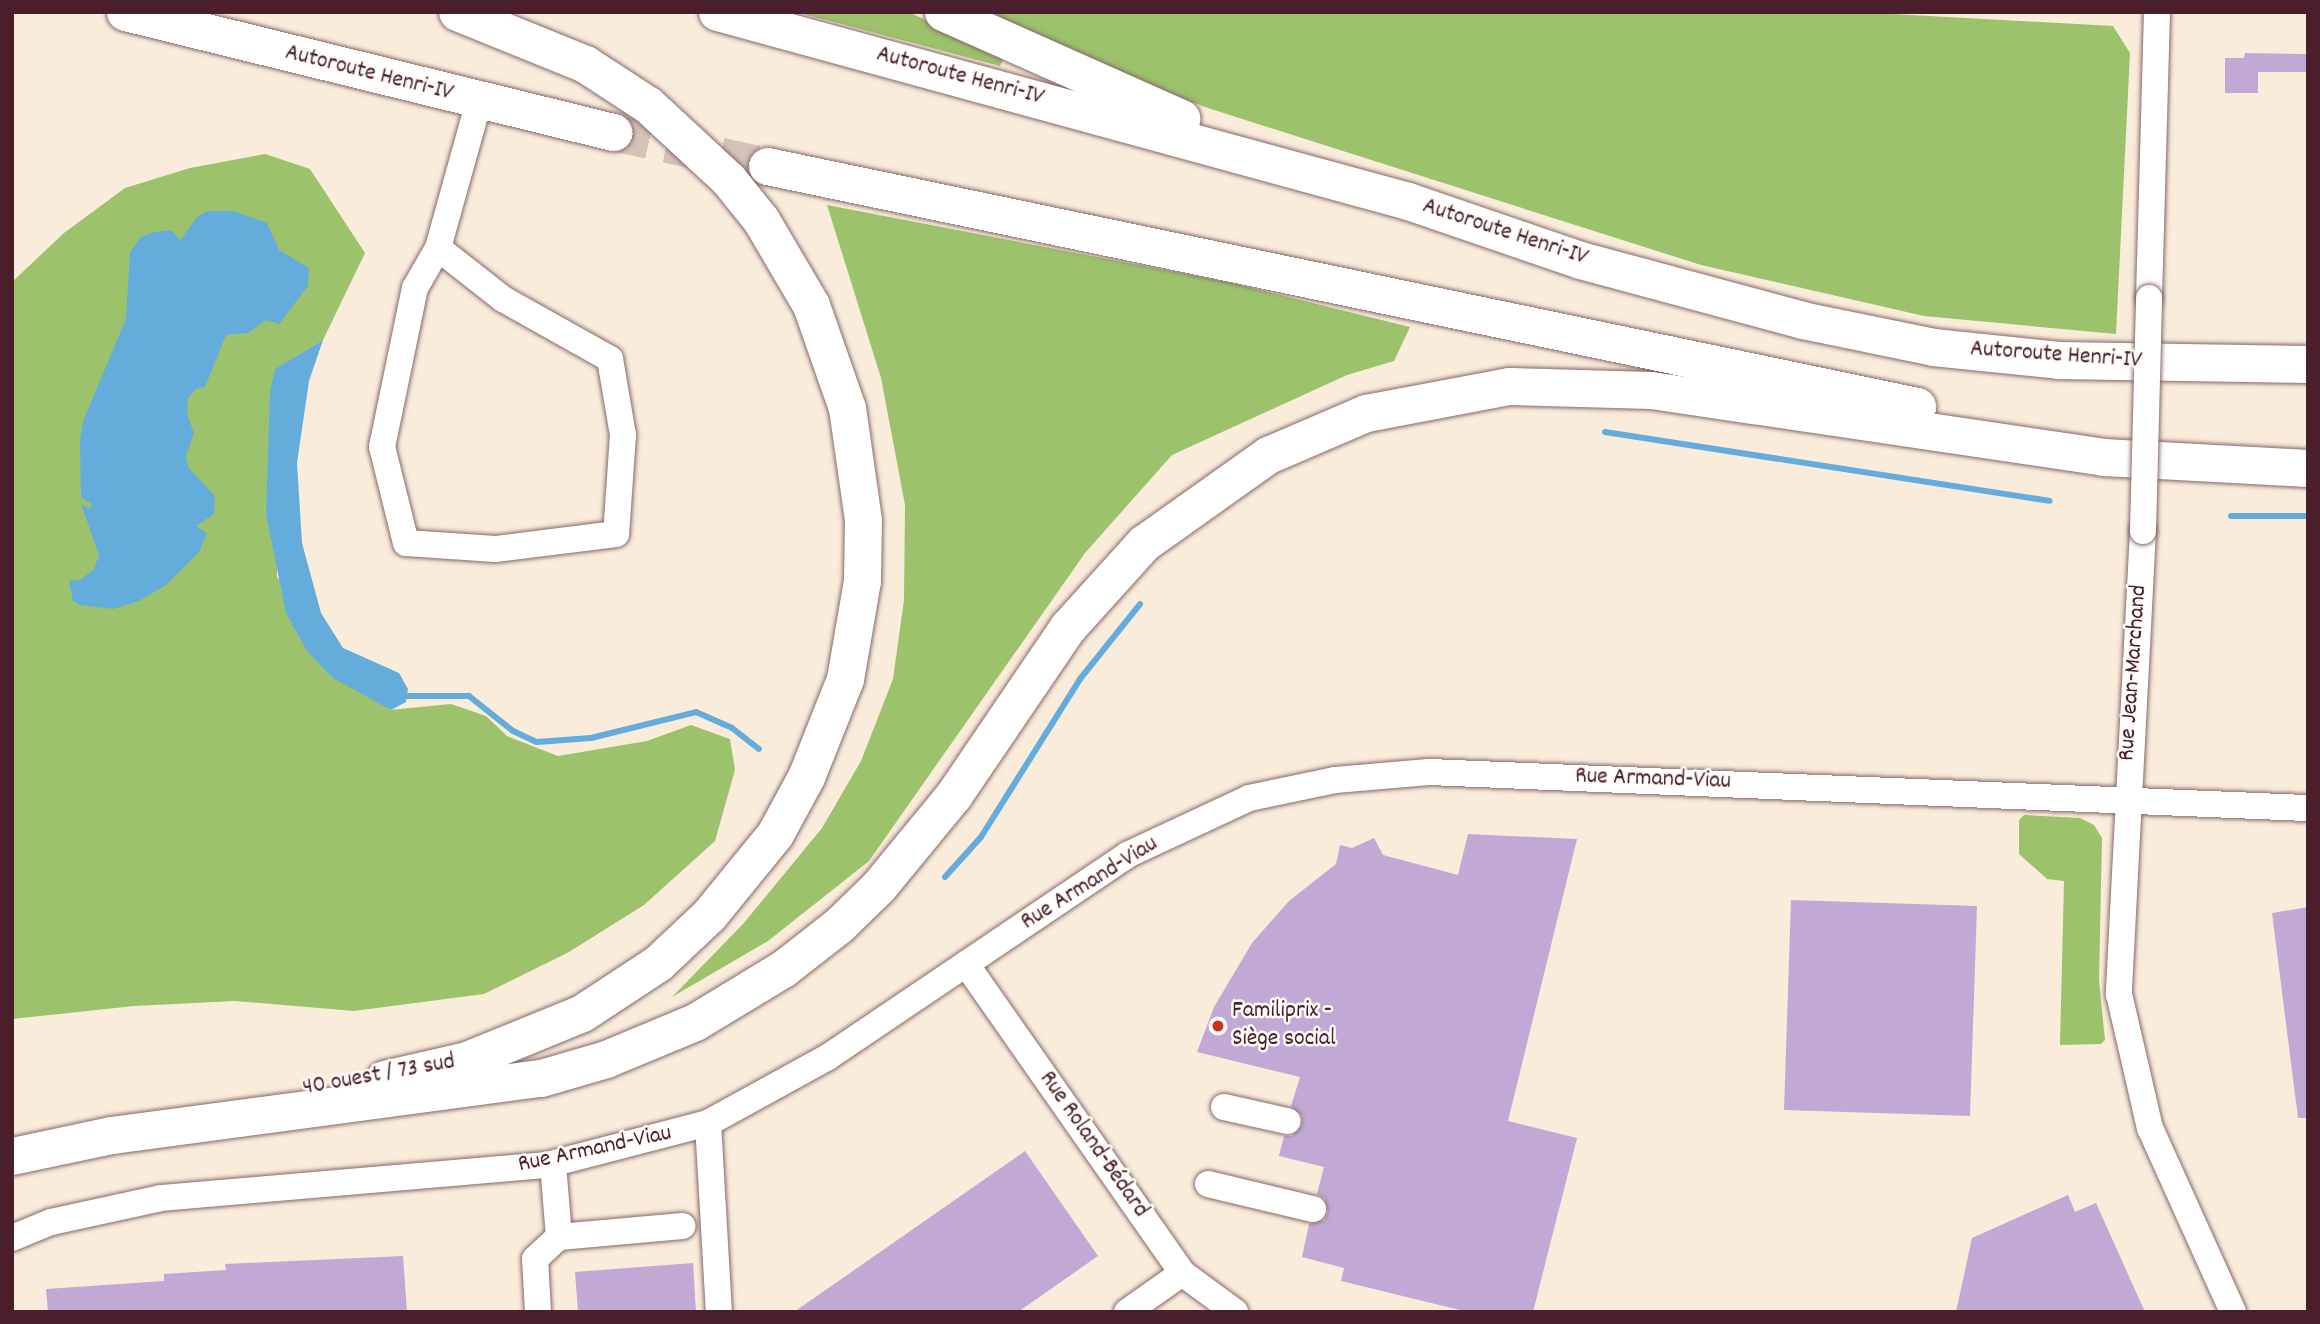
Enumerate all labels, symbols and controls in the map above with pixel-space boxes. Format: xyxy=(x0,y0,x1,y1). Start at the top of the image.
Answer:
street label: Autoroute Henri-IV xyxy=(282,39,456,109)
street label: Autoroute Henri-IV xyxy=(873,41,1047,113)
street label: Autoroute Henri-IV xyxy=(1419,193,1591,273)
street label: Autoroute Henri-IV xyxy=(1969,336,2143,376)
street label: Rue Jean-Marchand xyxy=(2113,584,2155,762)
street label: Rue Armand-Viau xyxy=(1575,763,1731,797)
street label: Rue Armand-Viau xyxy=(1016,830,1164,938)
place label: Familiprix - Siège social xyxy=(1232,998,1336,1054)
marker: Familiprix - Siège social xyxy=(1210,1018,1226,1034)
street label: 40 ouest / 73 sud xyxy=(301,1048,457,1104)
street label: Rue Roland-Bédard xyxy=(1032,1066,1154,1224)
street label: Rue Armand-Viau xyxy=(516,1120,674,1180)

